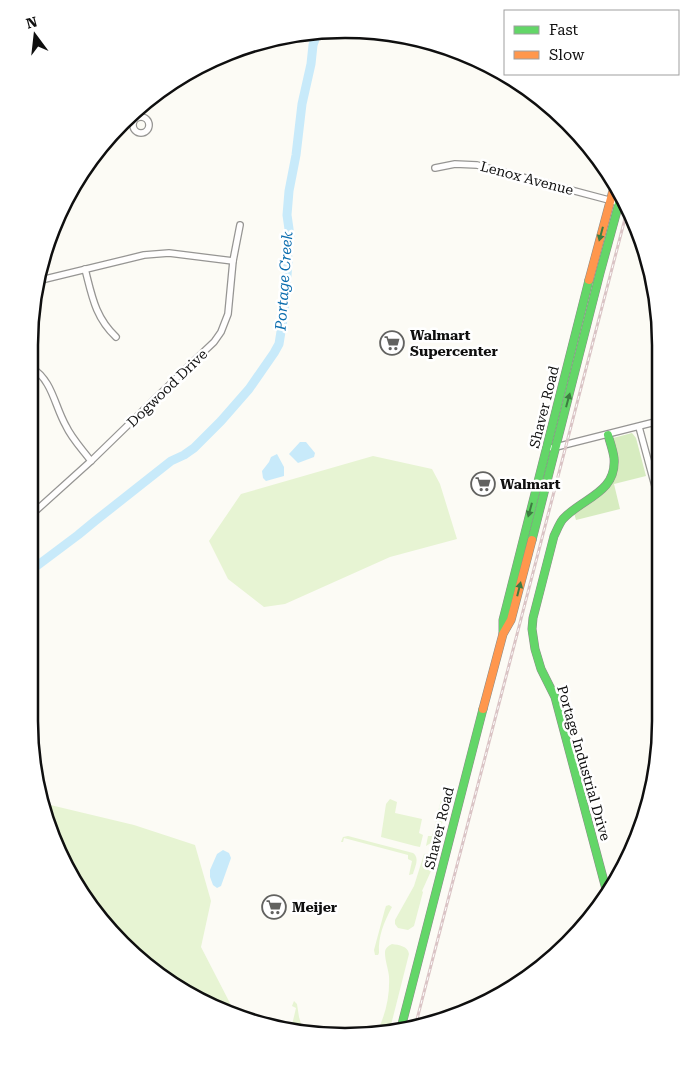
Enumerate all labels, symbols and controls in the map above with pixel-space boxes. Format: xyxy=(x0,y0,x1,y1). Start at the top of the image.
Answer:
north arrow xyxy=(10,10,60,60)
legend xyxy=(504,10,679,75)
text: N xyxy=(24,13,39,32)
text: Fast xyxy=(549,21,579,39)
text: Slow xyxy=(549,46,585,64)
street label: Lenox Avenue xyxy=(479,158,576,198)
one-way arrow xyxy=(597,227,605,242)
water label: Portage Creek xyxy=(271,230,296,332)
place label: Walmart Supercenter xyxy=(410,327,498,359)
supermarket icon: Walmart Supercenter xyxy=(379,330,405,356)
street label: Dogwood Drive xyxy=(124,346,211,430)
street label: Shaver Road xyxy=(526,364,562,450)
one-way arrow xyxy=(564,392,572,407)
supermarket icon: Walmart xyxy=(470,471,496,497)
place label: Walmart xyxy=(500,476,561,492)
one-way arrow xyxy=(526,502,534,517)
one-way arrow xyxy=(515,581,523,596)
street label: Portage Industrial Drive xyxy=(554,683,614,843)
street label: Shaver Road xyxy=(421,785,457,871)
supermarket icon: Meijer xyxy=(261,894,287,920)
place label: Meijer xyxy=(292,899,338,915)

